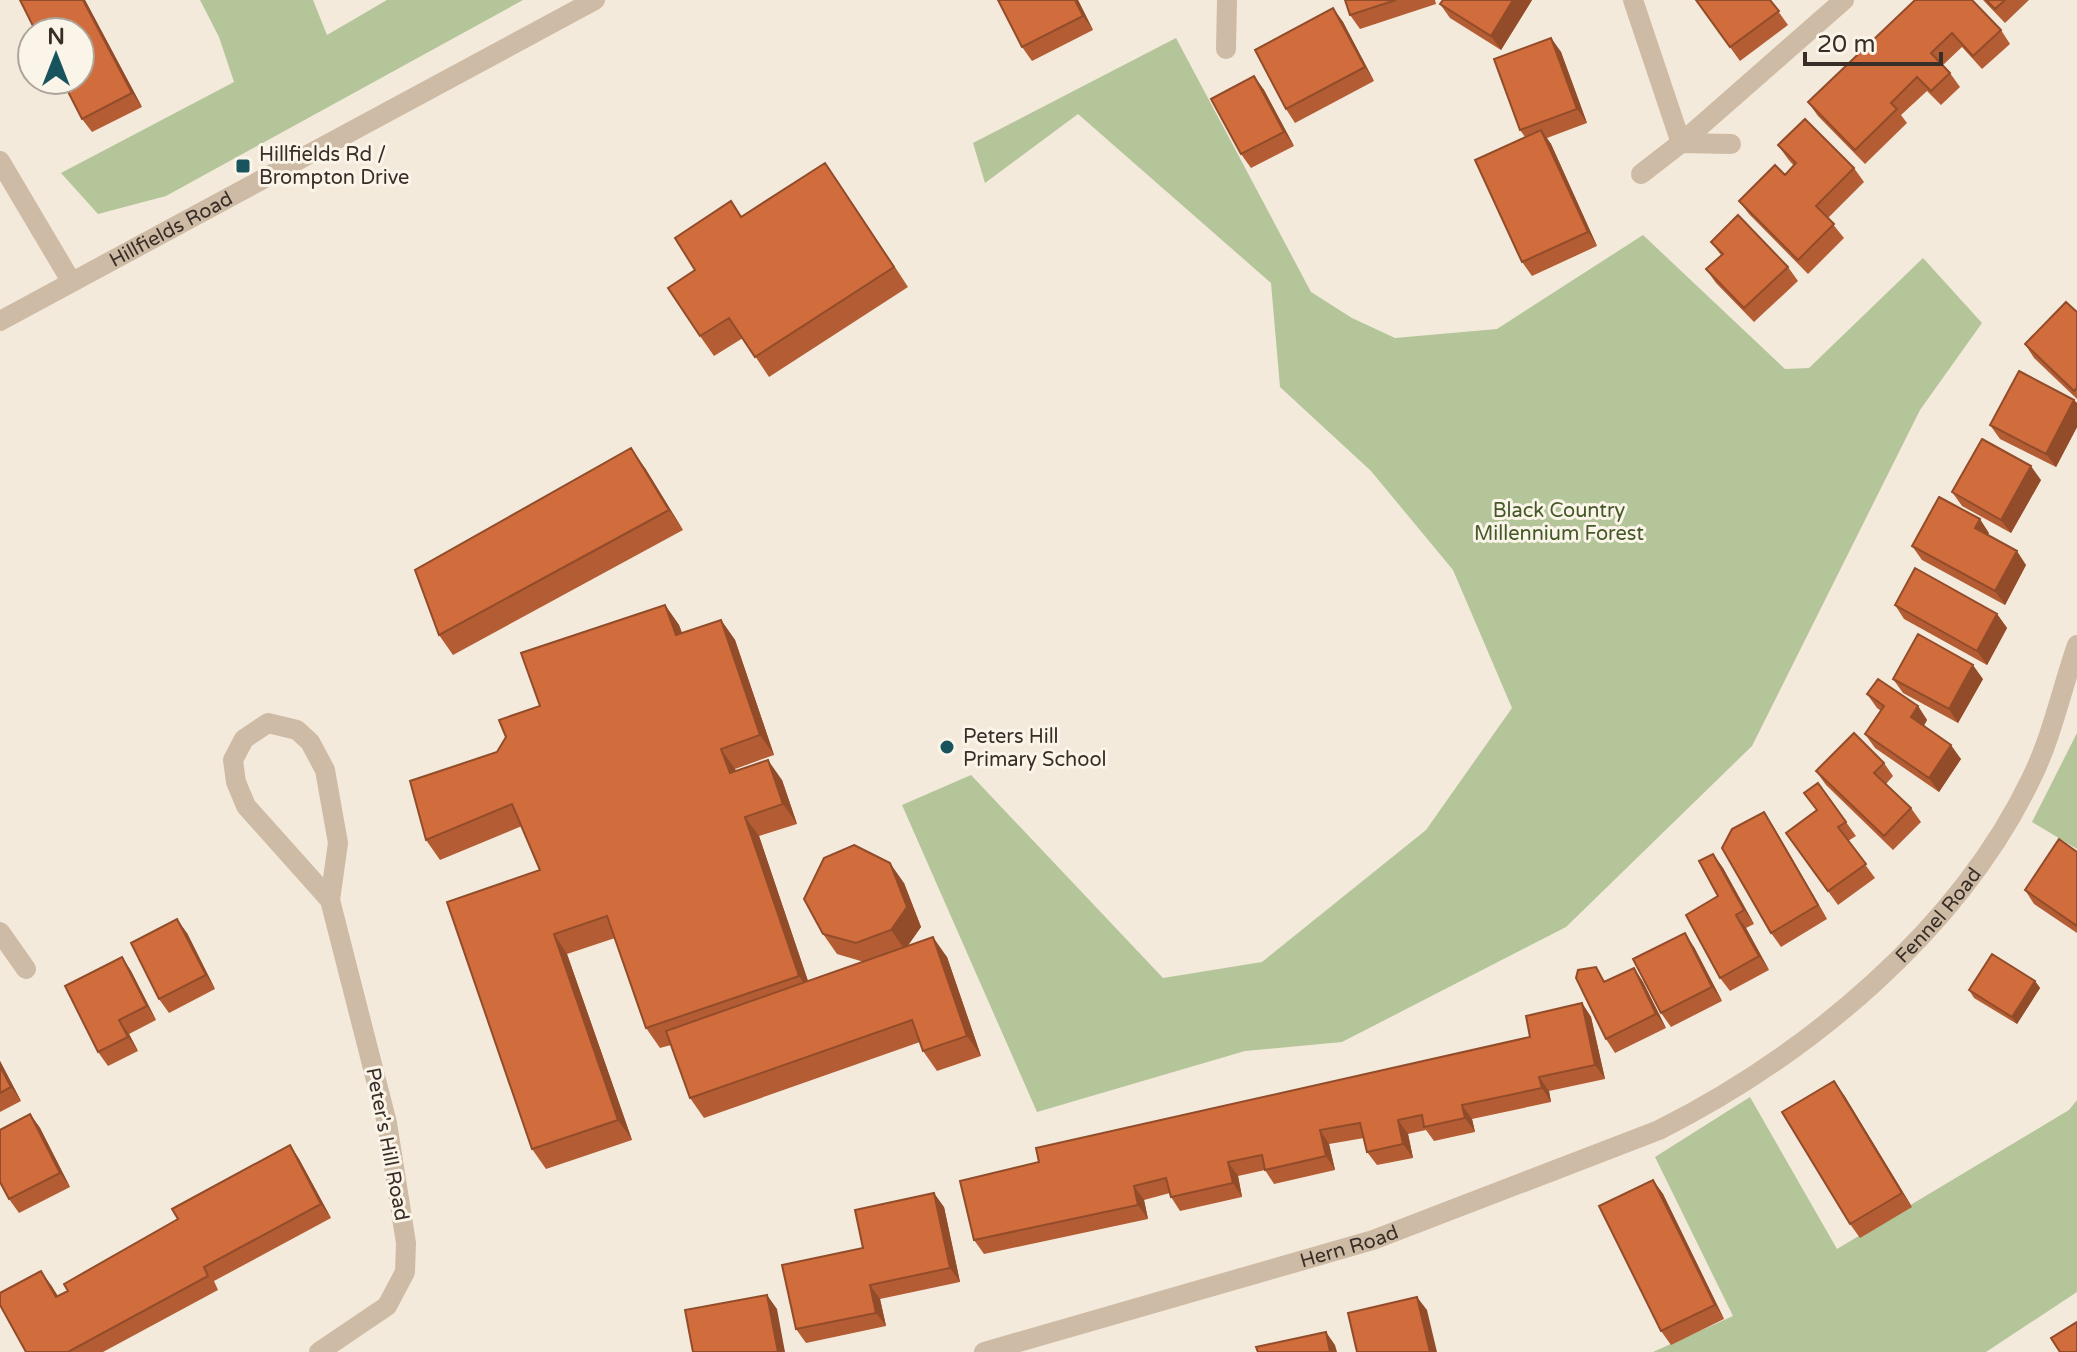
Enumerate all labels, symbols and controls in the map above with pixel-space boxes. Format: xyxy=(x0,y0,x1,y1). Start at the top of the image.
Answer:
north arrow xyxy=(16,16,96,96)
scale bar xyxy=(1805,16,1941,66)
text: N xyxy=(47,24,65,50)
text: 20 m xyxy=(1817,30,1875,59)
place label: Hillfields Rd / Brompton Drive xyxy=(259,143,409,190)
marker: Hillfields Rd / Brompton Drive xyxy=(234,157,252,175)
street label: Hillfields Road xyxy=(105,187,237,273)
park label: Black Country Millennium Forest xyxy=(1474,499,1644,546)
place label: Peters Hill Primary School xyxy=(963,725,1107,772)
marker: Peters Hill Primary School xyxy=(938,738,956,756)
street label: Fennel Road xyxy=(1891,863,1987,969)
street label: Peter's Hill Road xyxy=(360,1066,414,1223)
street label: Hern Road xyxy=(1297,1220,1402,1273)

